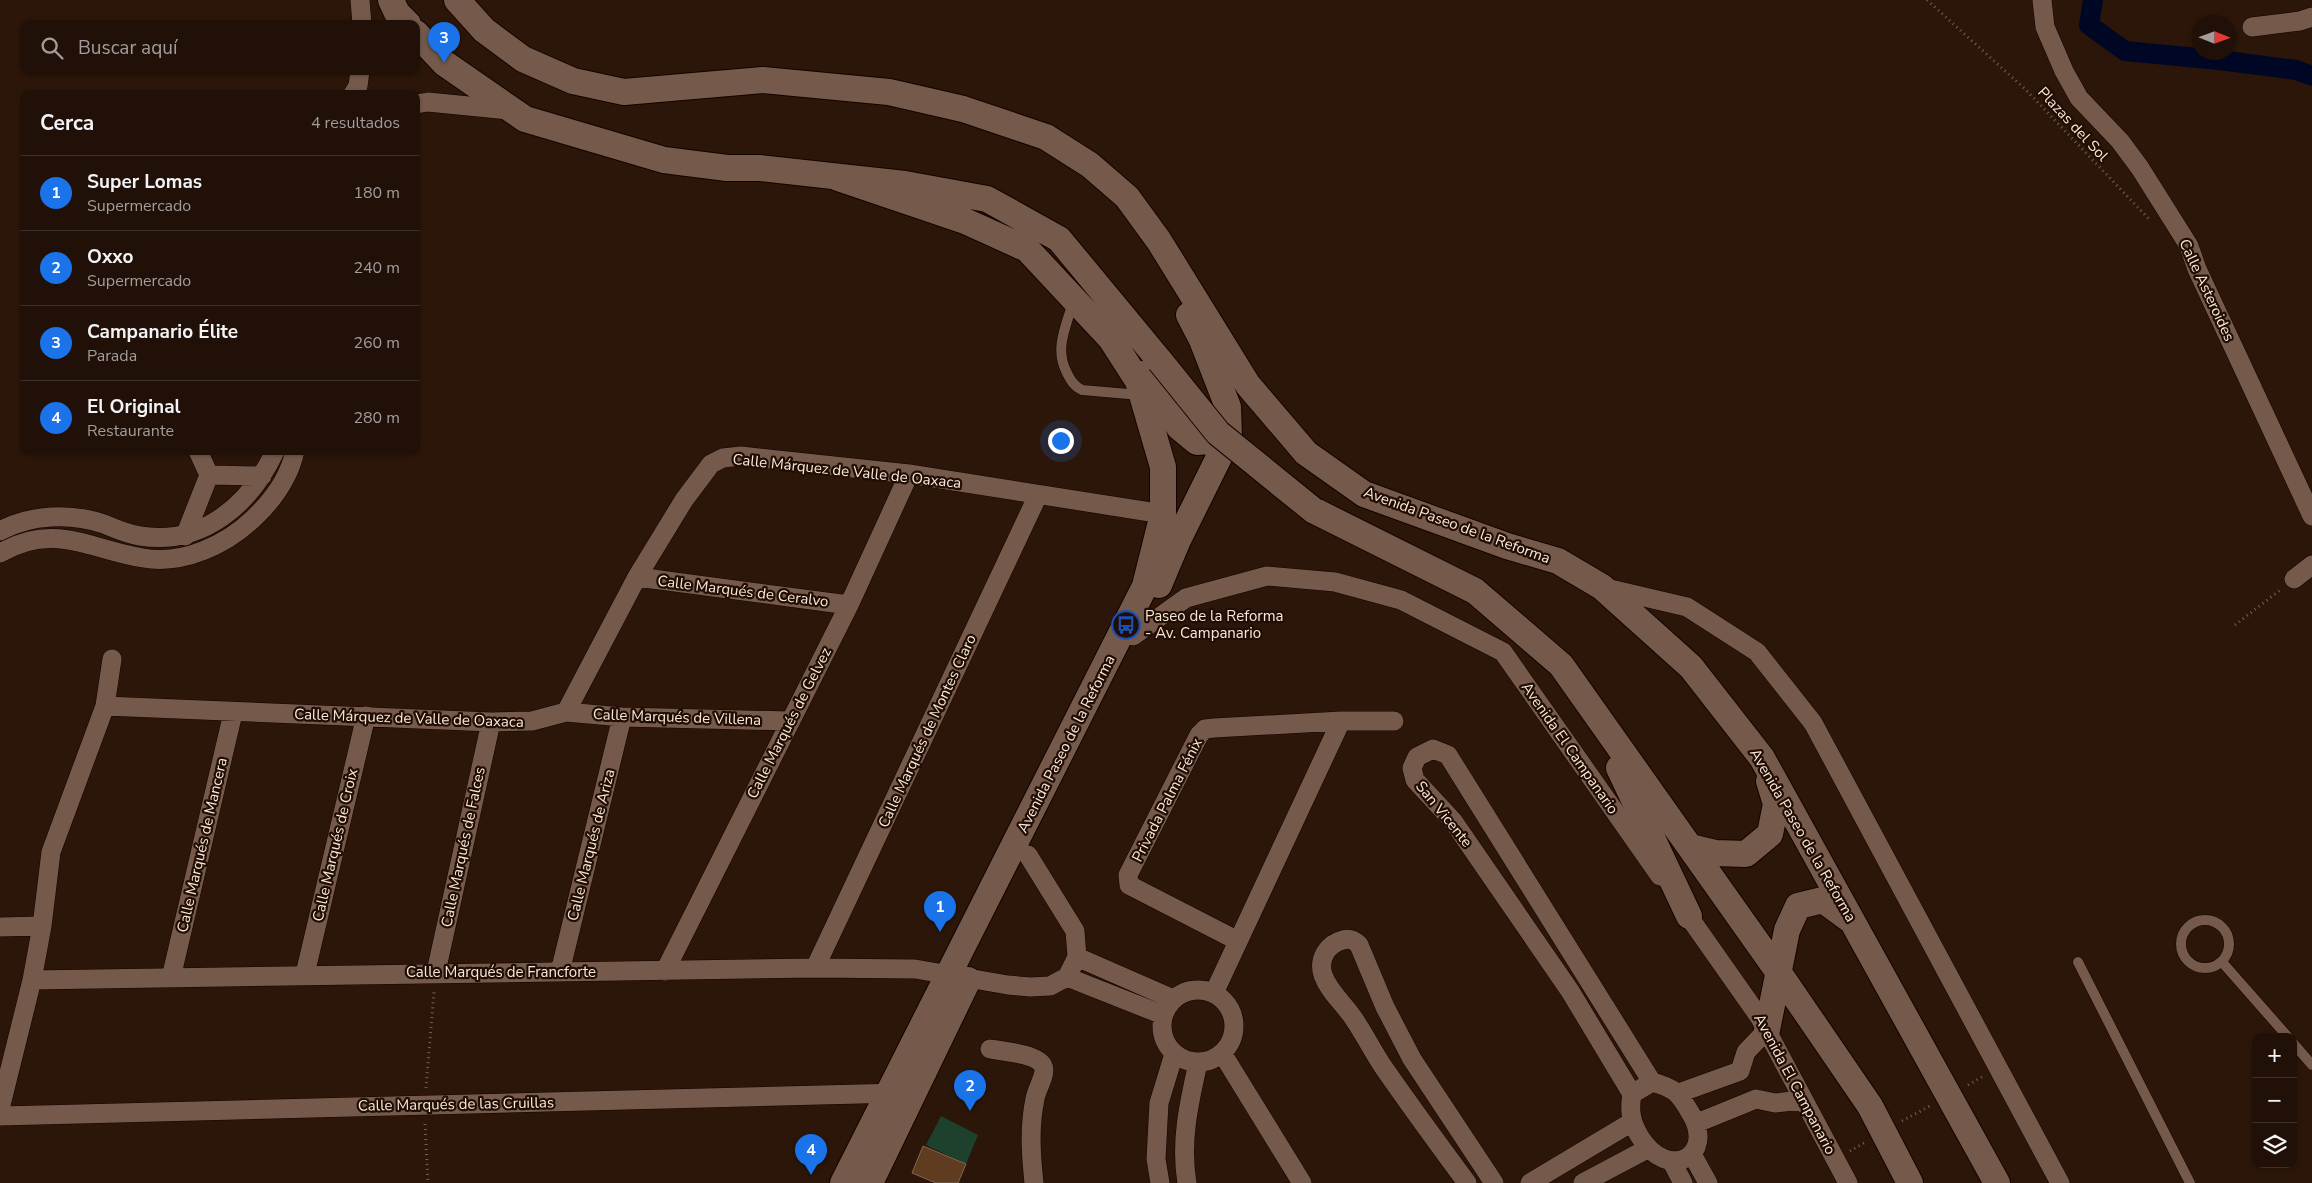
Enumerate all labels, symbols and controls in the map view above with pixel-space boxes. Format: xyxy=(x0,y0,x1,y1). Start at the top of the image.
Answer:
north arrow xyxy=(2192,15,2237,60)
search box xyxy=(20,20,420,75)
pin: 3 xyxy=(428,22,460,63)
icon: search xyxy=(38,34,66,62)
text: Buscar aquí xyxy=(78,35,177,61)
street label: Plazas del Sol xyxy=(2033,83,2113,166)
text: Cerca xyxy=(40,109,94,137)
text: 4 resultados xyxy=(311,112,400,134)
text: Super Lomas xyxy=(87,169,202,195)
text: 1 xyxy=(51,182,61,204)
text: 180 m xyxy=(353,182,400,204)
text: Supermercado xyxy=(87,195,191,217)
street label: Calle Asteroides xyxy=(2175,236,2239,344)
text: Oxxo xyxy=(87,244,133,270)
text: 2 xyxy=(51,257,61,279)
text: 240 m xyxy=(353,257,400,279)
text: Supermercado xyxy=(87,270,191,292)
text: Campanario Élite xyxy=(87,319,238,345)
text: 3 xyxy=(51,332,61,354)
text: 260 m xyxy=(353,332,400,354)
text: Parada xyxy=(87,345,137,367)
text: El Original xyxy=(87,394,181,420)
text: 4 xyxy=(51,407,61,429)
text: 280 m xyxy=(353,407,400,429)
text: Restaurante xyxy=(87,420,174,442)
your location xyxy=(1048,428,1074,454)
street label: Calle Márquez de Valle de Oaxaca xyxy=(732,449,962,493)
street label: Avenida Paseo de la Reforma xyxy=(1361,482,1553,568)
street label: Calle Marqués de Ceralvo xyxy=(656,571,830,611)
place label: Paseo de la Reforma - Av. Campanario xyxy=(1145,606,1283,643)
bus stop icon: Paseo de la Reforma - Av. Campanario xyxy=(1111,610,1141,640)
street label: Calle Marqués de Montes Claro xyxy=(873,631,981,831)
street label: Calle Marqués de Gelvez xyxy=(742,644,836,802)
street label: Avenida Paseo de la Reforma xyxy=(1012,652,1120,836)
street label: Avenida El Campanario xyxy=(1517,678,1623,818)
street label: Calle Márquez de Valle de Oaxaca xyxy=(294,704,524,732)
street label: Calle Marqués de Villena xyxy=(593,704,761,730)
street label: Privada Palma Fénix xyxy=(1127,735,1207,865)
street label: Avenida Paseo de la Reforma xyxy=(1745,745,1861,925)
street label: Calle Marqués de Mancera xyxy=(172,756,232,934)
street label: Calle Marqués de Falces xyxy=(436,765,490,929)
street label: Calle Marqués de Croix xyxy=(308,766,362,923)
street label: Calle Marqués de Ariza xyxy=(562,767,620,923)
street label: San Vicente xyxy=(1411,777,1477,851)
pin: 1 xyxy=(924,891,956,932)
street label: Calle Marqués de Francforte xyxy=(406,962,596,982)
street label: Avenida El Campanario xyxy=(1749,1010,1841,1158)
map controls xyxy=(2252,1033,2297,1168)
button: + xyxy=(2252,1033,2297,1078)
pin: 2 xyxy=(954,1070,986,1111)
button: − xyxy=(2252,1078,2297,1123)
street label: Calle Marqués de las Cruillas xyxy=(358,1092,554,1116)
button: layers xyxy=(2252,1123,2297,1168)
pin: 4 xyxy=(795,1134,827,1175)

